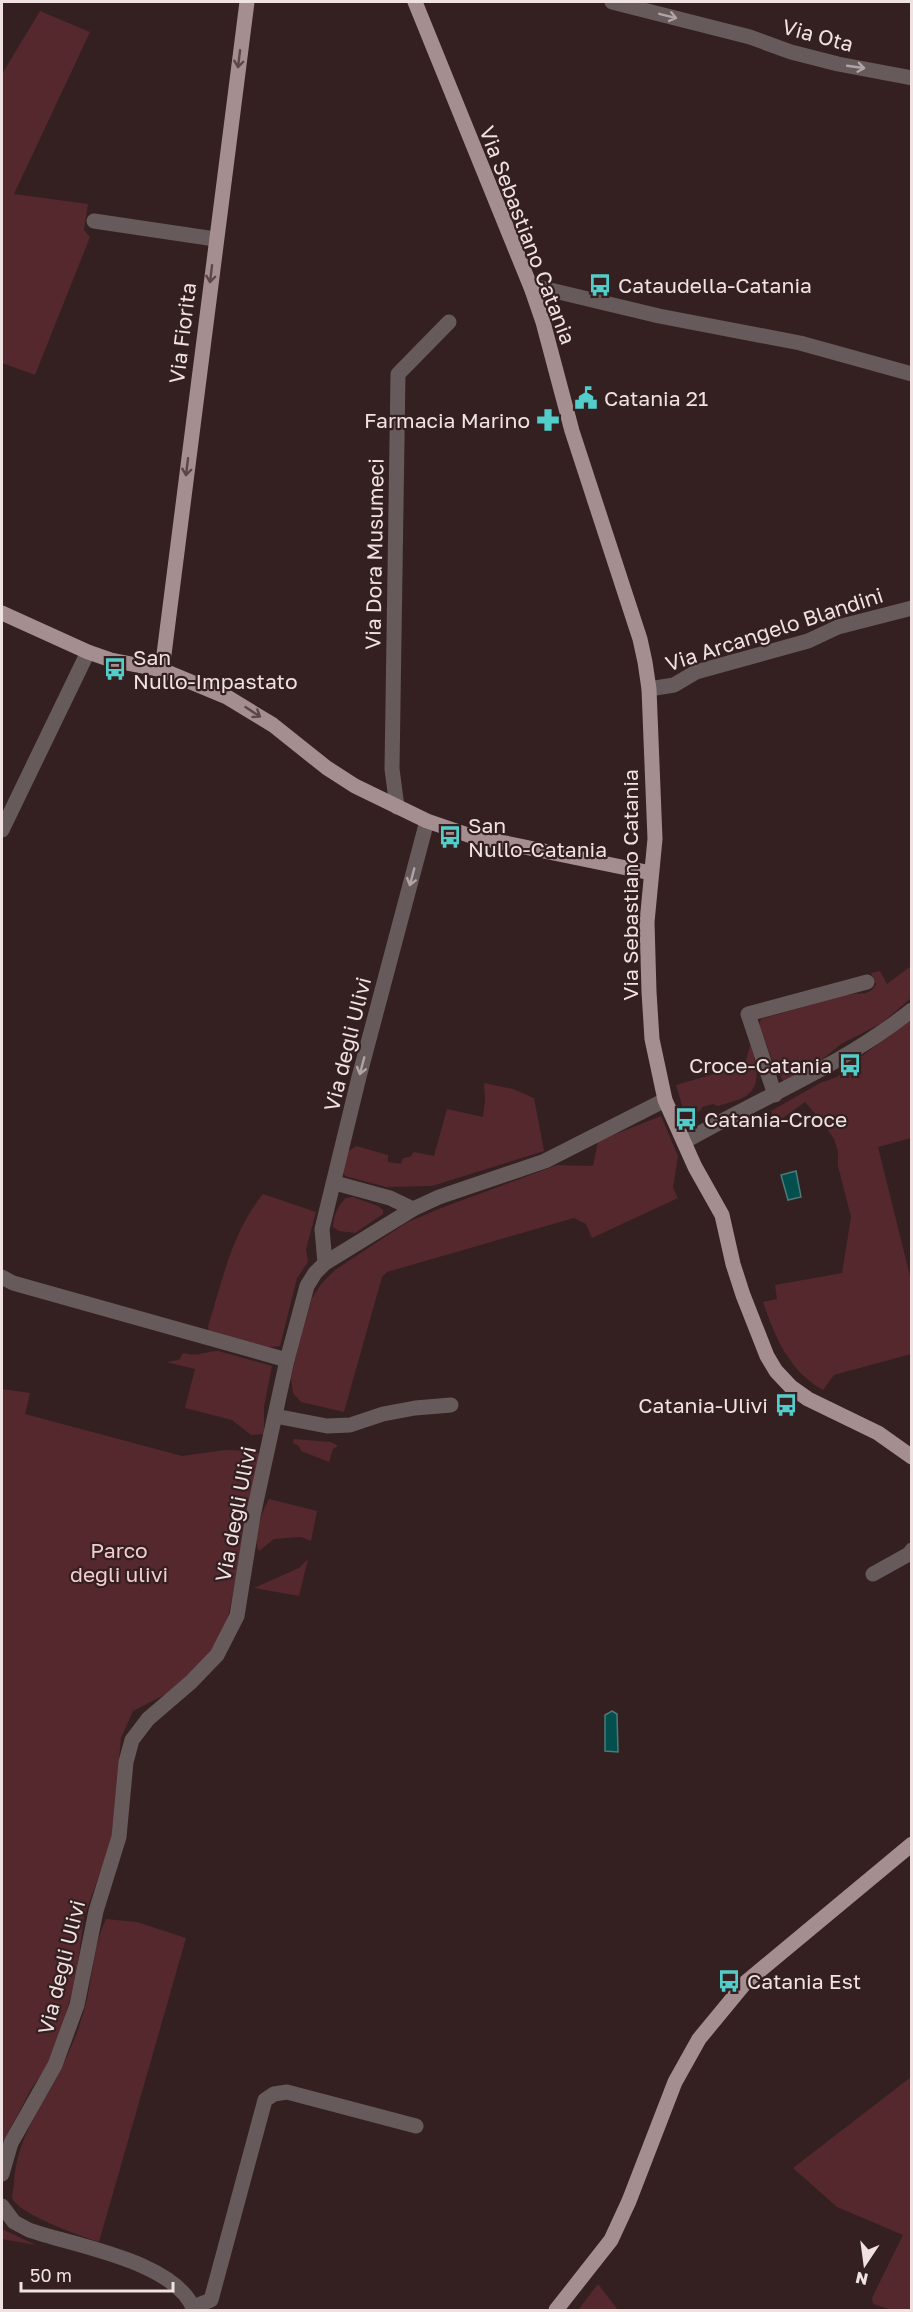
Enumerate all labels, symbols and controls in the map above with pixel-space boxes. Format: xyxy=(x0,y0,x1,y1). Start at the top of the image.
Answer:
one-way arrow xyxy=(658,11,677,23)
street label: Via Ota xyxy=(780,13,856,57)
one-way arrow xyxy=(233,49,244,69)
one-way arrow xyxy=(846,62,865,73)
street label: Via Sebastiano Catania xyxy=(474,122,582,348)
one-way arrow xyxy=(205,263,216,283)
bus stop icon: Cataudella-Catania xyxy=(587,272,613,298)
place label: Cataudella-Catania xyxy=(618,272,812,298)
street label: Via Fiorita xyxy=(163,281,201,385)
public building icon: Catania 21 xyxy=(573,385,599,411)
place label: Catania 21 xyxy=(604,385,708,411)
place label: Farmacia Marino xyxy=(364,407,530,433)
pharmacy icon: Farmacia Marino xyxy=(535,407,561,433)
one-way arrow xyxy=(181,457,192,477)
street label: Via Dora Musumeci xyxy=(359,458,389,650)
street label: Via Arcangelo Blandini xyxy=(662,582,886,676)
place label: San Nullo-Impastato xyxy=(133,644,298,694)
bus stop icon: San Nullo-Impastato xyxy=(102,656,128,682)
one-way arrow xyxy=(244,706,261,718)
street label: Via Sebastiano Catania xyxy=(617,769,643,1001)
place label: San Nullo-Catania xyxy=(468,812,607,862)
bus stop icon: San Nullo-Catania xyxy=(437,824,463,850)
one-way arrow xyxy=(406,868,418,887)
street label: Via degli Ulivi xyxy=(318,974,376,1114)
place label: Croce-Catania xyxy=(689,1052,832,1078)
bus stop icon: Croce-Catania xyxy=(837,1052,863,1078)
one-way arrow xyxy=(356,1056,368,1075)
bus stop icon: Catania-Croce xyxy=(673,1106,699,1132)
place label: Catania-Croce xyxy=(704,1106,847,1132)
place label: Catania-Ulivi xyxy=(638,1392,768,1418)
bus stop icon: Catania-Ulivi xyxy=(773,1392,799,1418)
street label: Via degli Ulivi xyxy=(209,1444,261,1584)
park label: Parco degli ulivi xyxy=(70,1537,168,1587)
street label: Via degli Ulivi xyxy=(32,1897,90,2037)
bus stop icon: Catania Est xyxy=(716,1968,742,1994)
place label: Catania Est xyxy=(747,1968,861,1994)
north arrow xyxy=(835,2234,895,2294)
scale bar xyxy=(21,2255,172,2293)
text: 50 m xyxy=(30,2264,72,2286)
text: N xyxy=(853,2268,870,2290)

